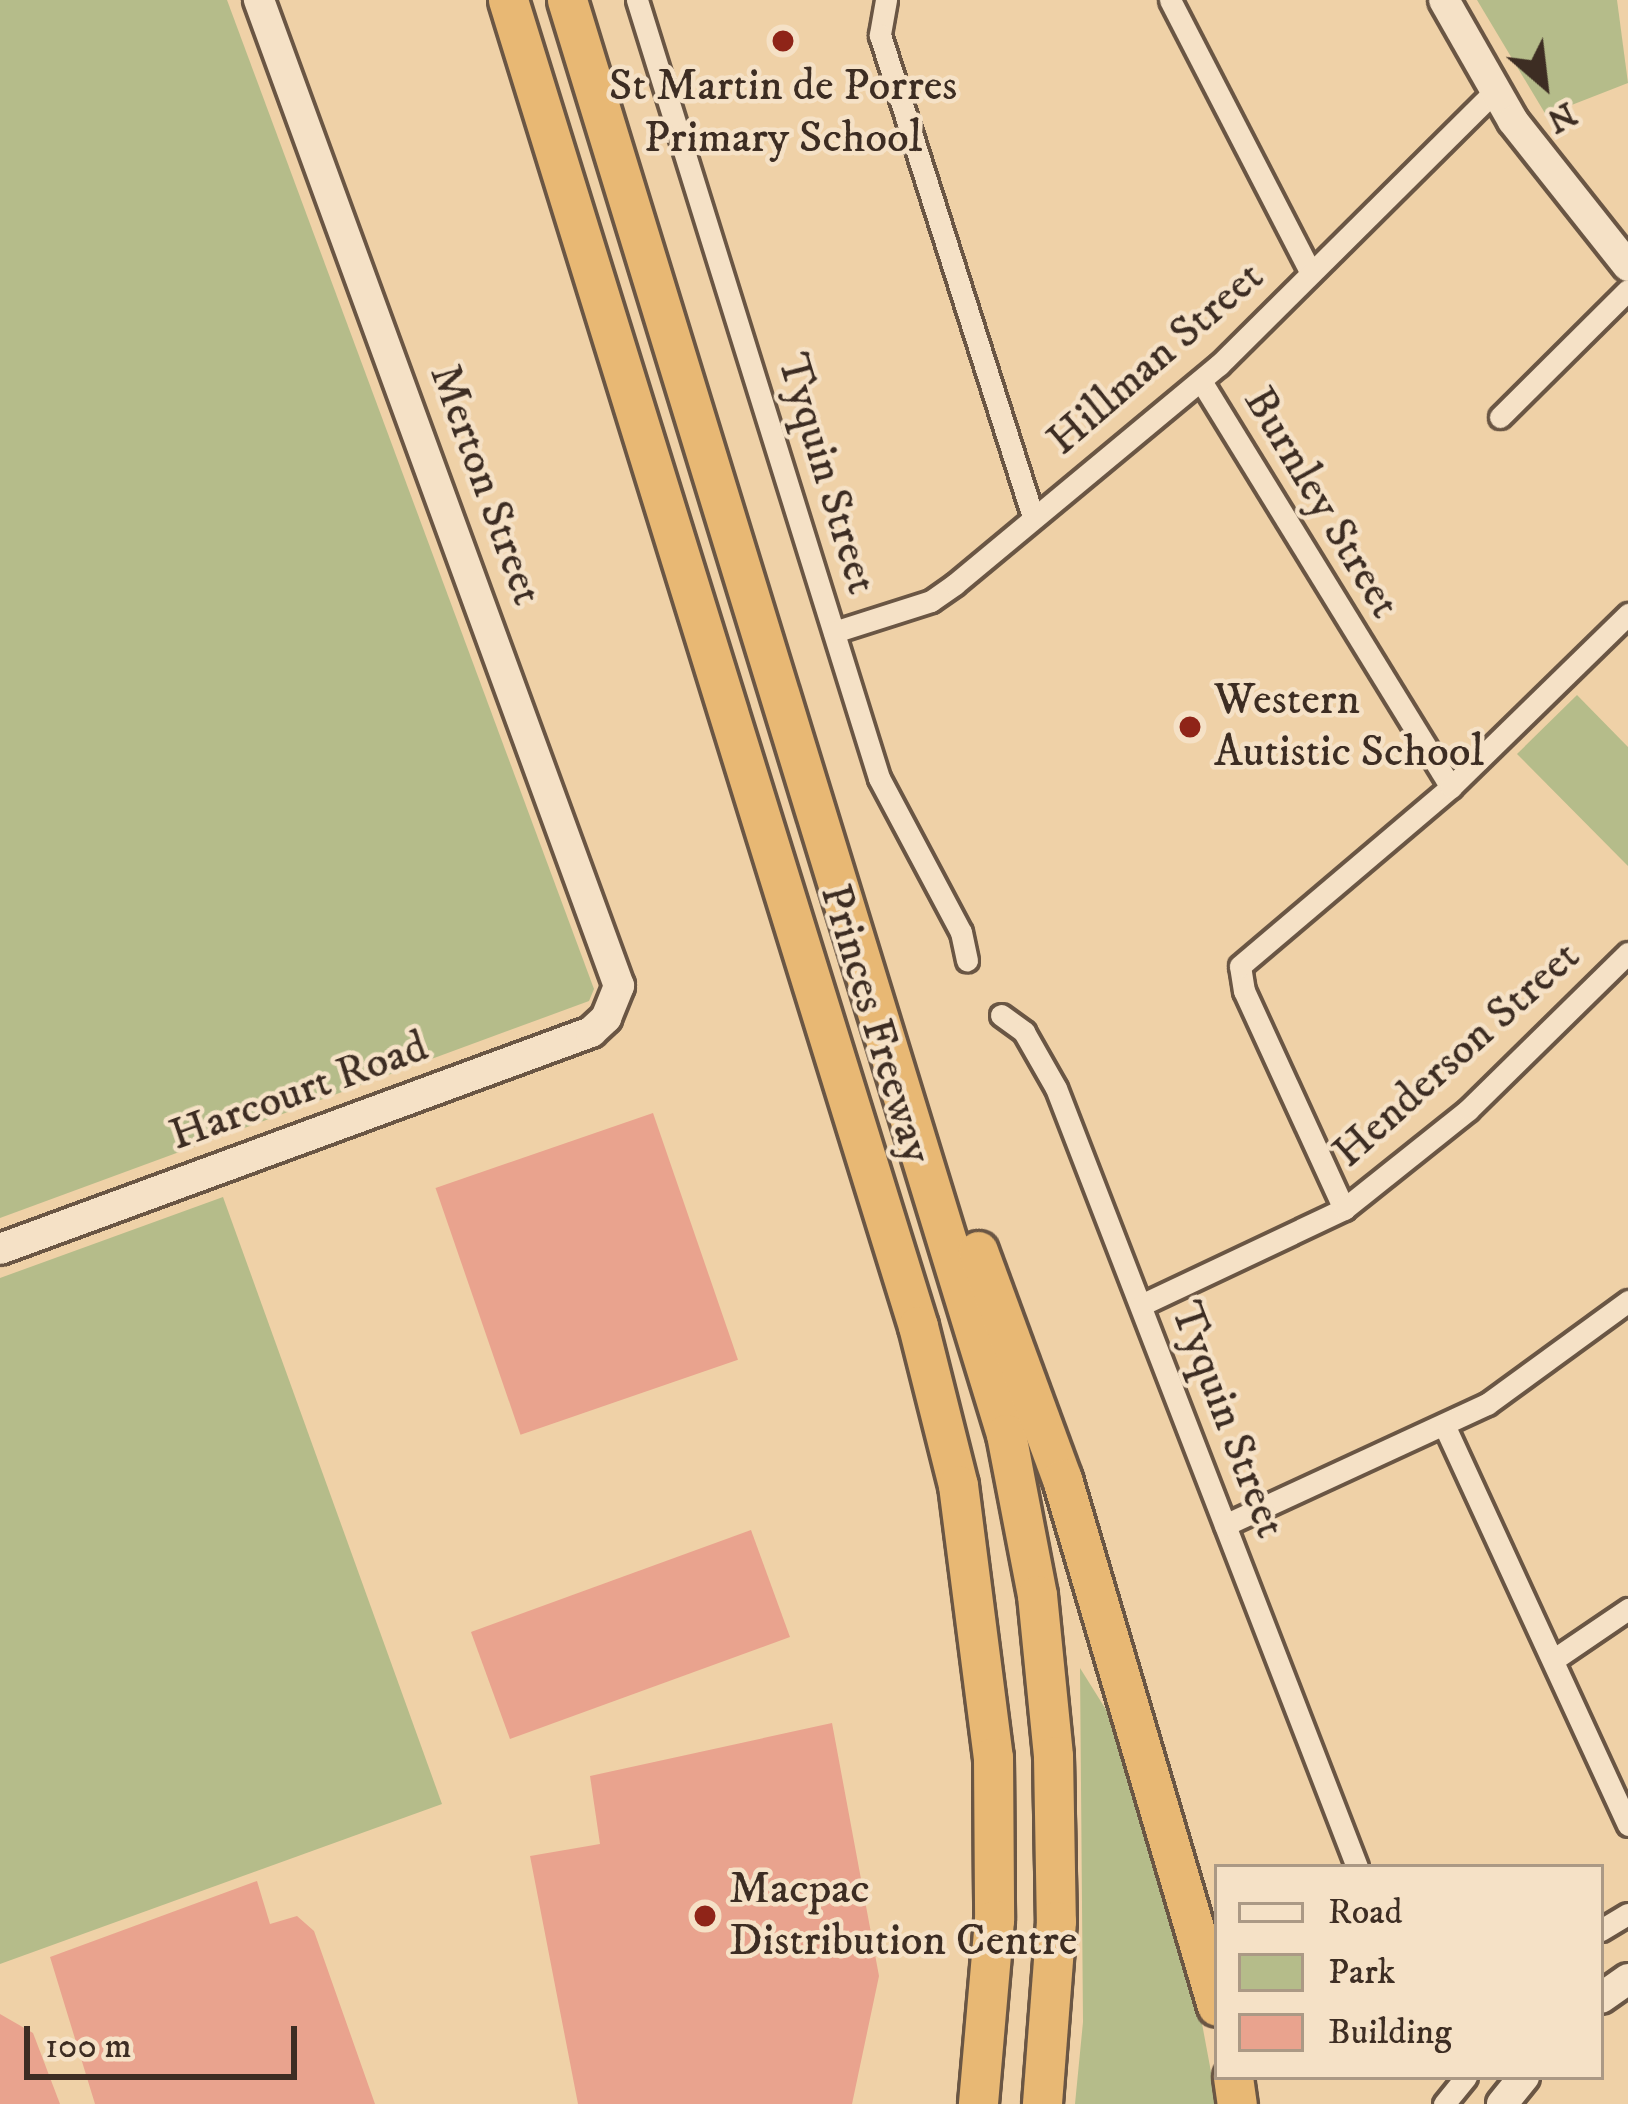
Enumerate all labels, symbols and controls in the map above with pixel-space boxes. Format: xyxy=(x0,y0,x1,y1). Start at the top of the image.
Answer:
north arrow xyxy=(1484,24,1604,144)
marker: St Martin de Porres Primary School xyxy=(770,28,796,54)
place label: St Martin de Porres Primary School xyxy=(609,60,957,166)
text: N xyxy=(1540,92,1583,141)
street label: Hillman Street xyxy=(1037,250,1275,468)
street label: Tyquin Street xyxy=(764,347,888,601)
street label: Merton Street xyxy=(417,357,553,613)
street label: Burnley Street xyxy=(1231,378,1411,628)
place label: Western Autistic School xyxy=(1214,674,1484,780)
marker: Western Autistic School xyxy=(1177,714,1203,740)
street label: Princes Freeway xyxy=(807,878,943,1170)
street label: Henderson Street xyxy=(1322,930,1592,1180)
street label: Harcourt Road xyxy=(163,1020,435,1164)
street label: Tyquin Street xyxy=(1157,1294,1297,1546)
place label: Macpac Distribution Centre xyxy=(729,1863,1077,1969)
legend xyxy=(1214,1864,1604,2080)
text: Road xyxy=(1328,1890,1403,1935)
marker: Macpac Distribution Centre xyxy=(692,1903,718,1929)
text: Park xyxy=(1328,1950,1395,1995)
scale bar xyxy=(30,2002,303,2076)
text: Building xyxy=(1328,2010,1452,2055)
text: 100 m xyxy=(45,2024,132,2069)

